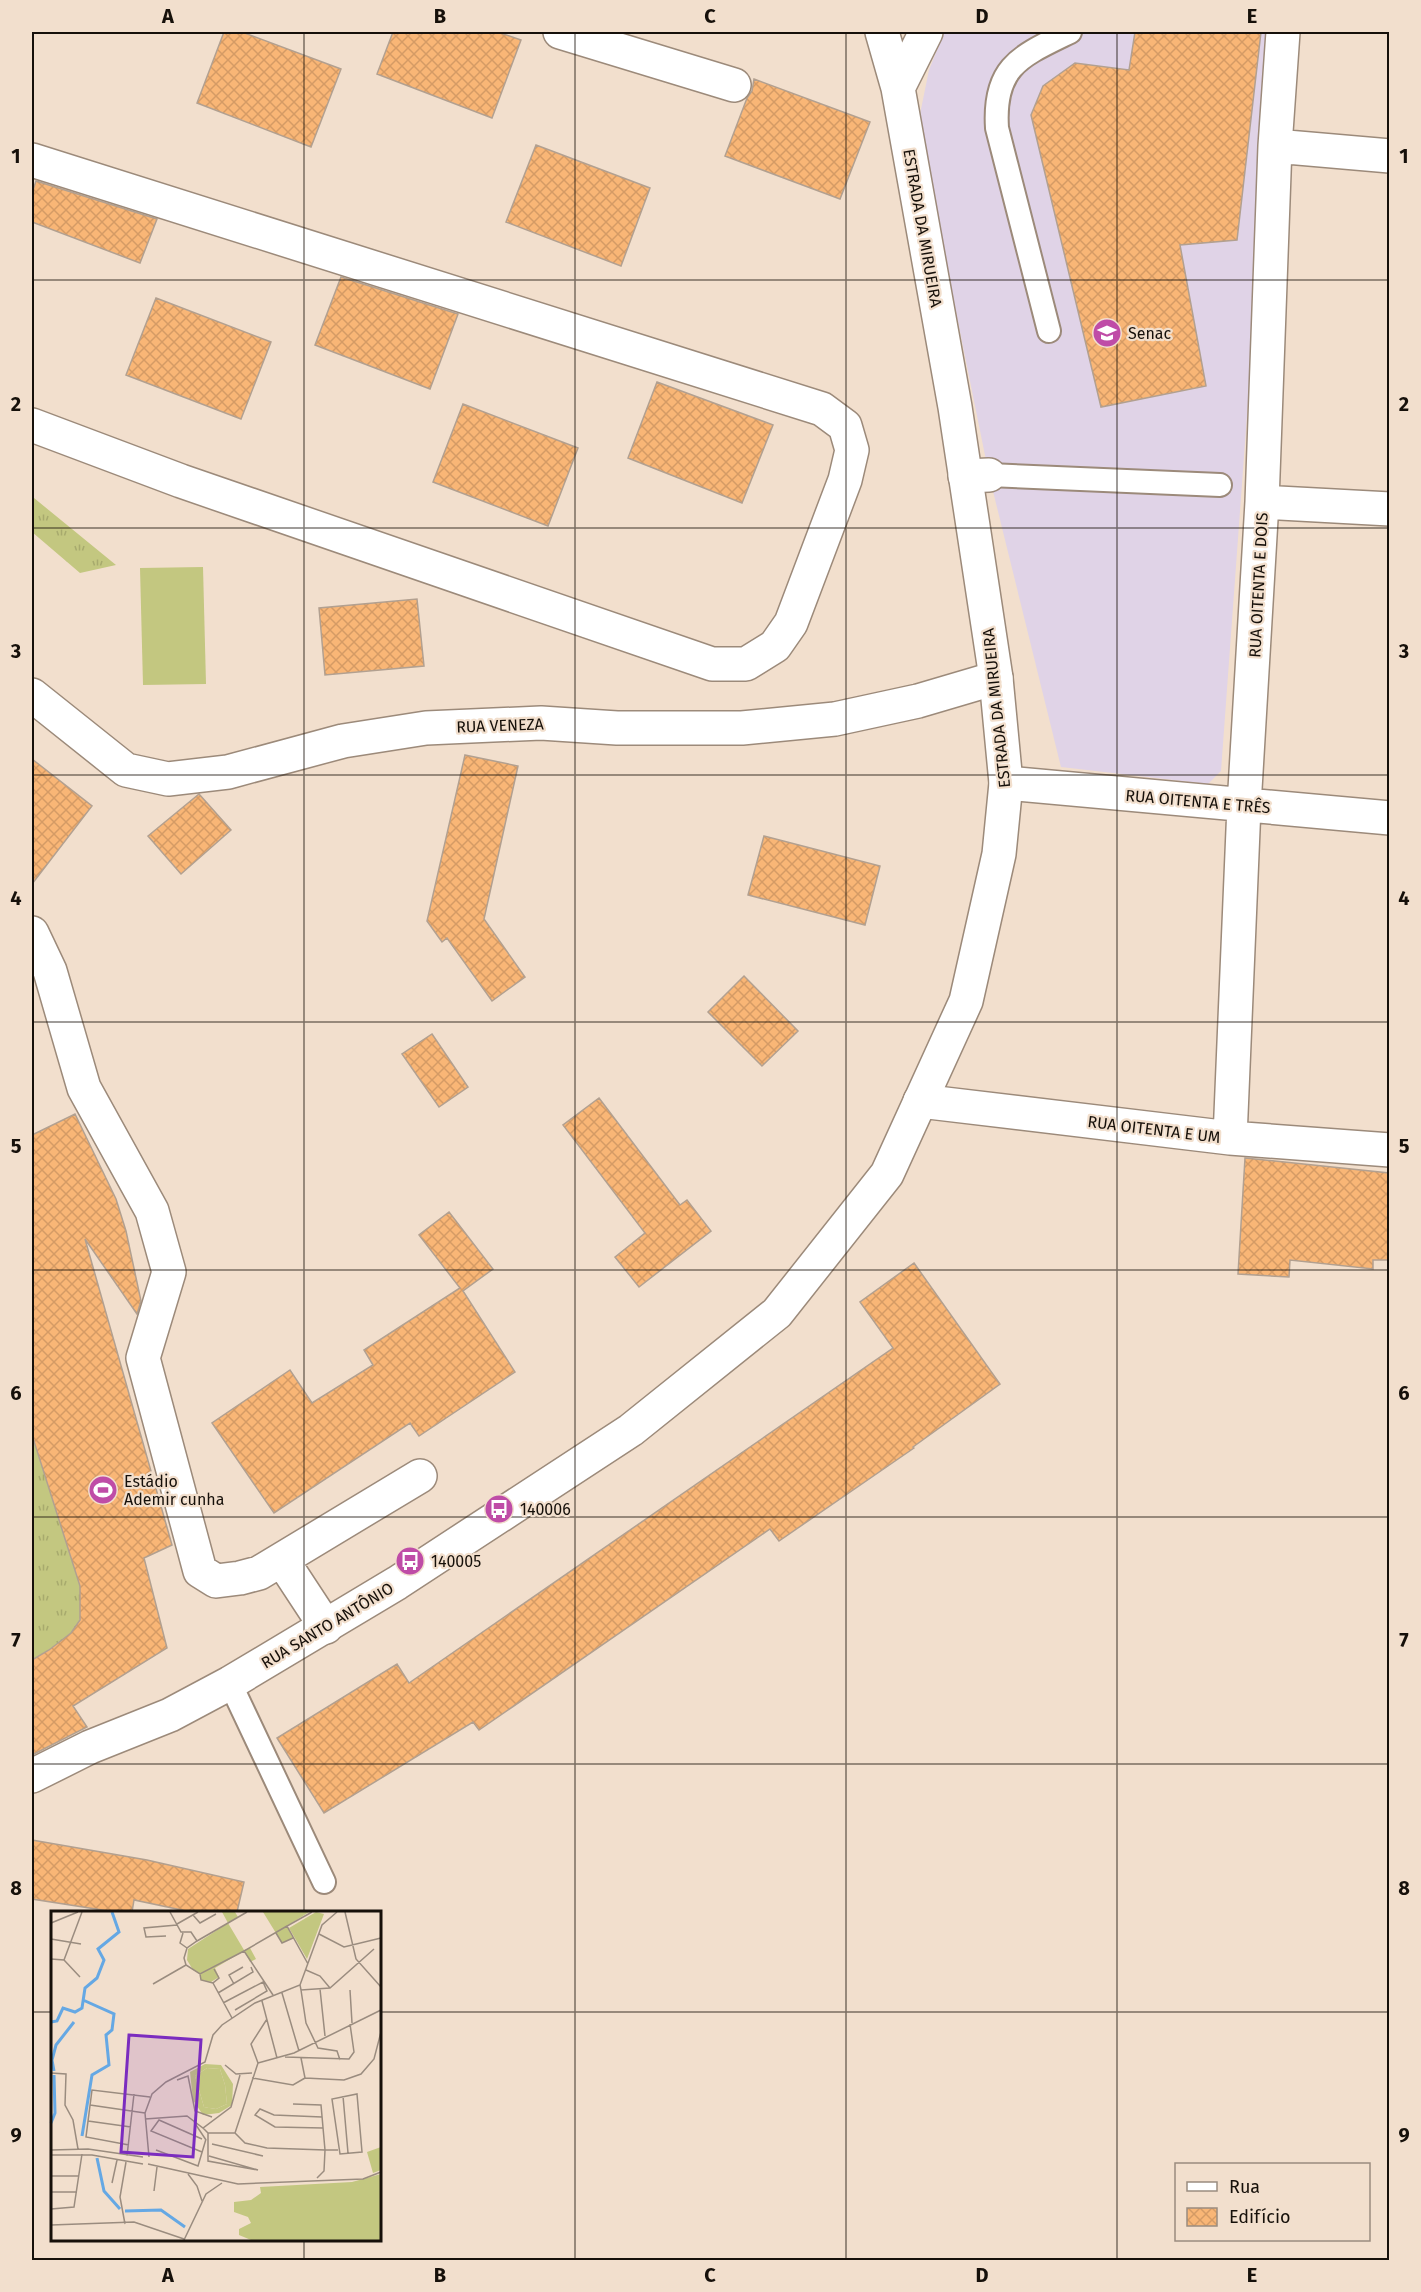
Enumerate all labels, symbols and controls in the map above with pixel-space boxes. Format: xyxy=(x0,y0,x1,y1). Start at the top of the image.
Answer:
text: A xyxy=(161,4,175,28)
text: B xyxy=(434,4,446,28)
text: C xyxy=(704,4,716,28)
text: D xyxy=(975,4,989,28)
text: E xyxy=(1247,4,1257,28)
text: 1 xyxy=(11,144,21,168)
text: 1 xyxy=(1399,144,1409,168)
street label: ESTRADA DA MIRUEIRA xyxy=(899,147,946,310)
school or university icon: Senac xyxy=(1091,317,1123,349)
place label: Senac xyxy=(1128,324,1172,343)
text: 2 xyxy=(11,392,21,416)
text: 2 xyxy=(1399,392,1409,416)
street label: RUA OITENTA E DOIS xyxy=(1245,512,1272,658)
street label: ESTRADA DA MIRUEIRA xyxy=(979,626,1014,789)
text: 3 xyxy=(10,639,21,663)
text: 3 xyxy=(1398,639,1409,663)
street label: RUA VENEZA xyxy=(456,714,545,737)
street label: RUA OITENTA E TRÊS xyxy=(1125,785,1272,817)
text: 4 xyxy=(10,886,22,910)
text: 4 xyxy=(1398,886,1410,910)
street label: RUA OITENTA E UM xyxy=(1086,1112,1221,1147)
text: 5 xyxy=(11,1134,22,1158)
text: 5 xyxy=(1399,1134,1410,1158)
text: 6 xyxy=(10,1381,22,1405)
text: 6 xyxy=(1398,1381,1410,1405)
place label: Estádio Ademir cunha xyxy=(124,1472,224,1509)
sports icon: Estádio Ademir cunha xyxy=(87,1474,119,1506)
bus stop icon: 140006 xyxy=(483,1493,515,1525)
place label: 140006 xyxy=(520,1500,571,1519)
bus stop icon: 140005 xyxy=(394,1545,426,1577)
place label: 140005 xyxy=(431,1552,481,1571)
street label: RUA SANTO ANTÔNIO xyxy=(257,1578,397,1672)
text: 7 xyxy=(11,1628,21,1652)
text: 7 xyxy=(1399,1628,1409,1652)
text: 8 xyxy=(10,1876,22,1900)
text: 8 xyxy=(1398,1876,1410,1900)
inset map xyxy=(51,1911,381,2241)
text: 9 xyxy=(10,2123,22,2147)
text: 9 xyxy=(1398,2123,1410,2147)
legend xyxy=(1175,2163,1370,2241)
text: Rua xyxy=(1229,2176,1260,2198)
text: Edifício xyxy=(1229,2206,1291,2228)
text: A xyxy=(161,2263,175,2287)
text: B xyxy=(434,2263,446,2287)
text: C xyxy=(704,2263,716,2287)
text: D xyxy=(975,2263,989,2287)
text: E xyxy=(1247,2263,1257,2287)

